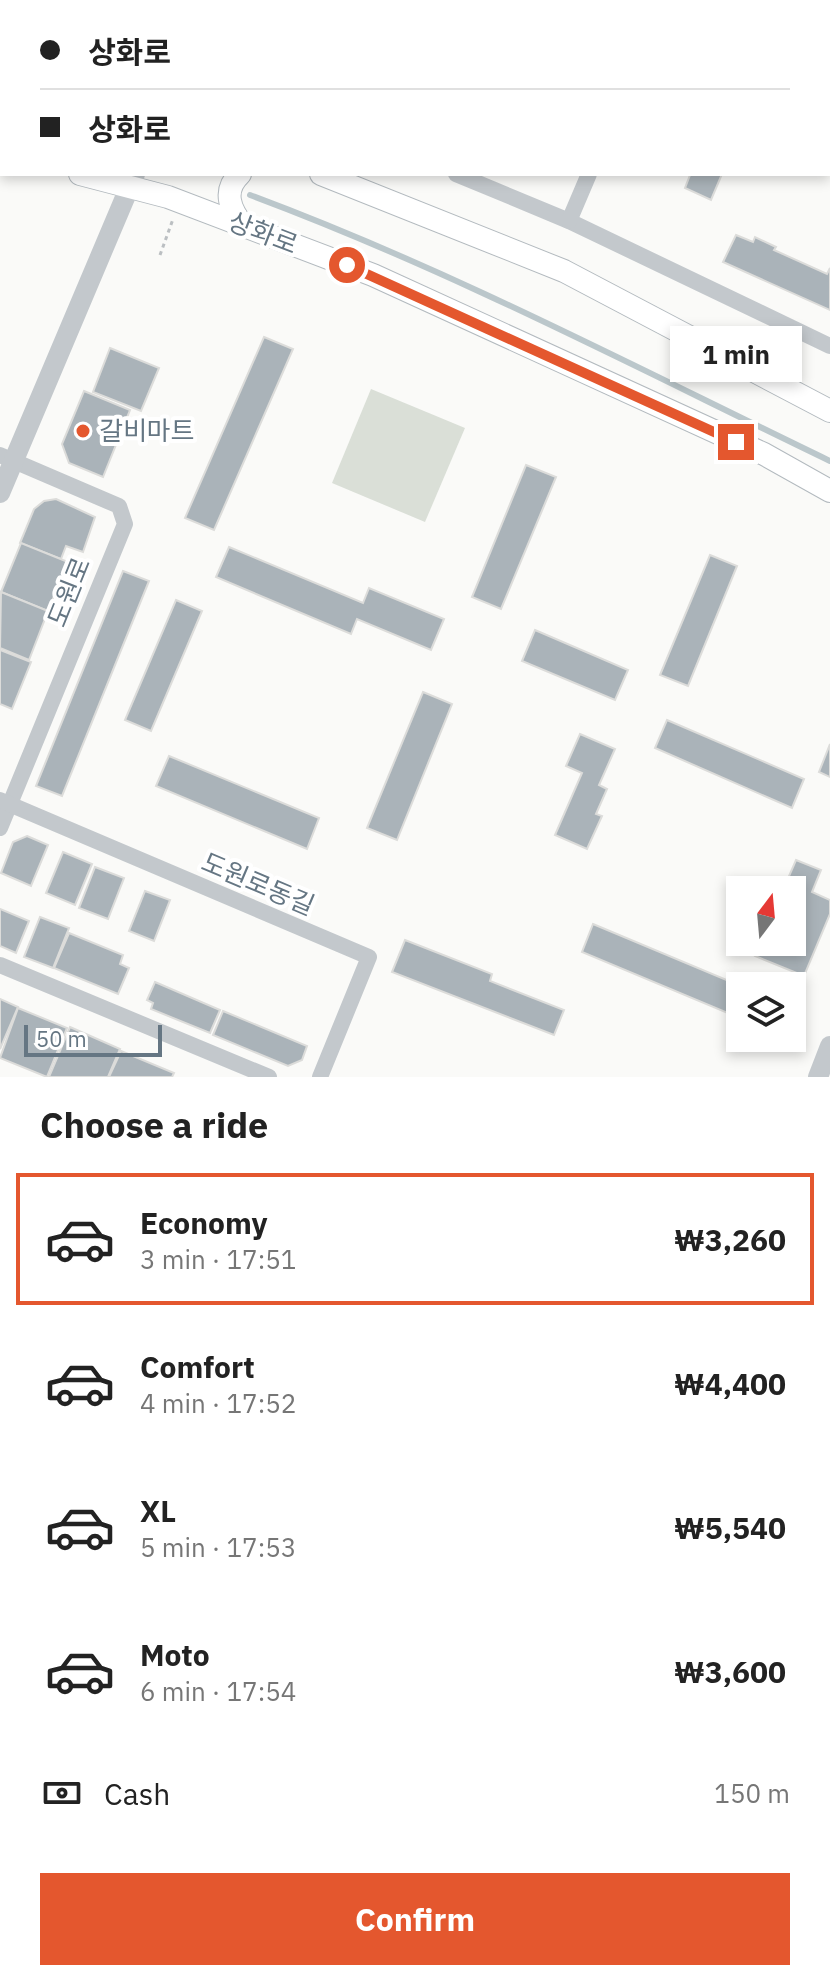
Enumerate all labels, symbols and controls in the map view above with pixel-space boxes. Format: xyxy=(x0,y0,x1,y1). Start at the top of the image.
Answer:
text: 상화로 xyxy=(88,32,171,71)
text: 상화로 xyxy=(88,109,171,148)
street label: 상화로 xyxy=(224,203,303,261)
route start xyxy=(329,247,365,283)
callout: 1 min xyxy=(670,326,802,382)
text: 1 min xyxy=(702,337,770,371)
place label: 갈비마트 xyxy=(99,413,195,447)
marker: 갈비마트 xyxy=(74,422,92,440)
route end xyxy=(718,424,754,460)
street label: 도원로 xyxy=(39,552,97,631)
street label: 도원로동길 xyxy=(197,844,320,922)
north arrow xyxy=(726,876,806,956)
map controls xyxy=(726,876,806,1052)
button: layers xyxy=(726,972,806,1052)
scale bar xyxy=(24,1021,162,1057)
text: 50 m xyxy=(36,1024,87,1053)
text: Choose a ride xyxy=(40,1101,268,1148)
icon: car xyxy=(44,1203,116,1275)
text: Economy xyxy=(140,1203,268,1242)
text: ₩3,260 xyxy=(674,1220,786,1259)
text: 3 min · 17:51 xyxy=(140,1242,296,1276)
icon: car xyxy=(44,1347,116,1419)
text: Comfort xyxy=(140,1347,255,1386)
text: ₩4,400 xyxy=(674,1364,786,1403)
text: 4 min · 17:52 xyxy=(140,1386,296,1420)
icon: car xyxy=(44,1491,116,1563)
text: XL xyxy=(140,1491,176,1530)
text: ₩5,540 xyxy=(674,1508,786,1547)
text: 5 min · 17:53 xyxy=(140,1530,296,1564)
icon: car xyxy=(44,1635,116,1707)
text: Moto xyxy=(140,1635,210,1674)
text: ₩3,600 xyxy=(674,1652,786,1691)
text: 6 min · 17:54 xyxy=(140,1674,296,1708)
icon: cash xyxy=(40,1771,84,1815)
text: Cash xyxy=(104,1774,170,1813)
text: 150 m xyxy=(714,1776,790,1810)
button: Confirm xyxy=(40,1873,790,1965)

